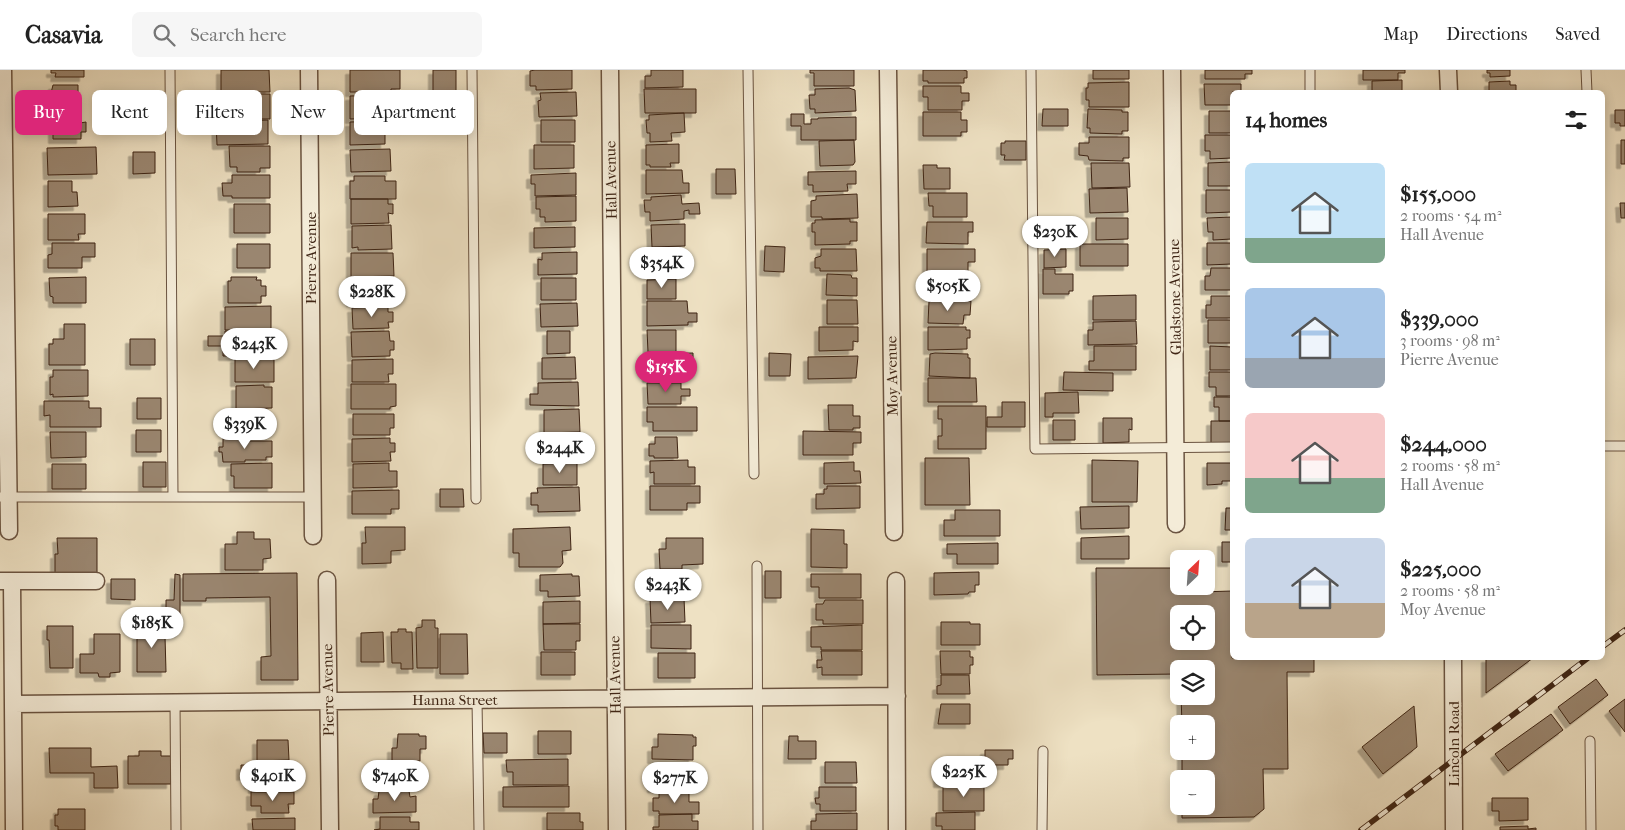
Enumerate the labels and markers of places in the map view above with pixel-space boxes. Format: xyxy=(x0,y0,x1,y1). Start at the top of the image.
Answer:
pin: $230K xyxy=(1020,216,1090,258)
pin: $354K xyxy=(627,246,697,289)
pin: $505K xyxy=(913,270,983,312)
pin: $228K xyxy=(337,276,407,318)
pin: $243K xyxy=(219,328,289,370)
pin: $155K xyxy=(631,350,701,393)
pin: $339K xyxy=(210,408,280,450)
pin: $244K xyxy=(525,432,595,474)
pin: $243K xyxy=(633,568,703,611)
pin: $185K xyxy=(117,606,187,649)
pin: $225K xyxy=(929,756,999,798)
pin: $401K xyxy=(238,760,308,802)
pin: $740K xyxy=(360,760,430,802)
pin: $277K xyxy=(640,762,710,804)

